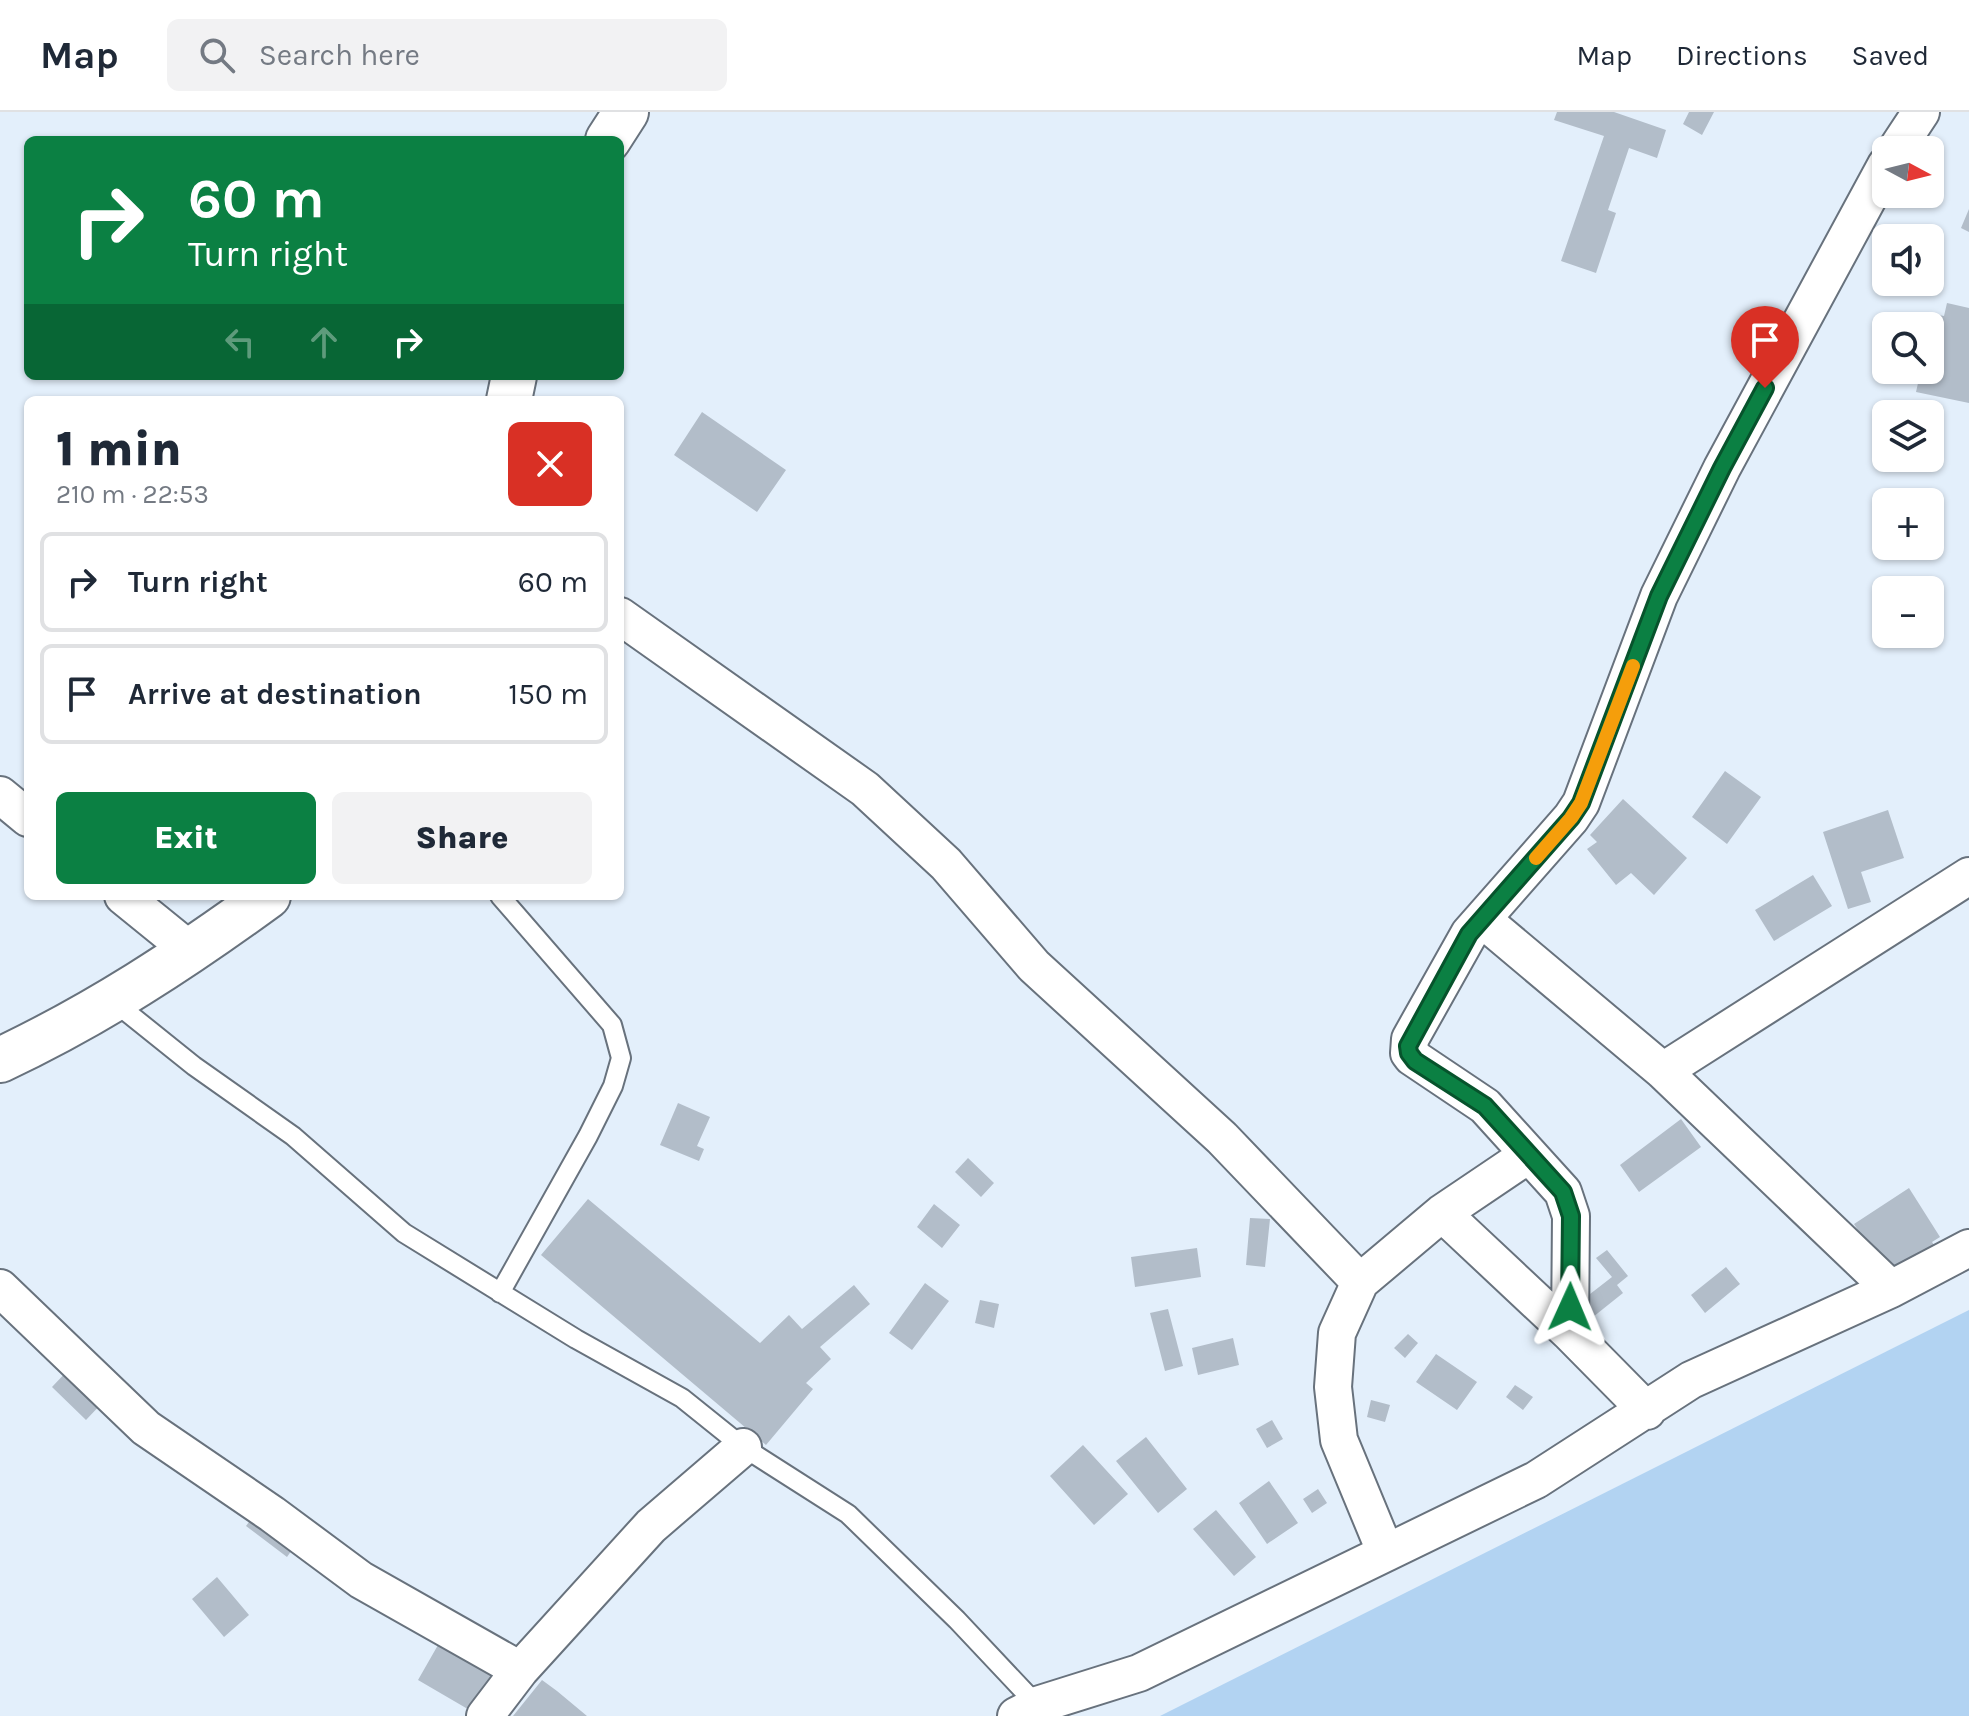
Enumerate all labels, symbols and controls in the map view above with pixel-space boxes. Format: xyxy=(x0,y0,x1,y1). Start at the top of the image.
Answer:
search box xyxy=(167,19,727,91)
text: Map xyxy=(40,33,119,78)
icon: search xyxy=(195,33,239,77)
text: Search here xyxy=(259,37,420,73)
text: Map xyxy=(1577,39,1632,72)
text: Directions xyxy=(1676,39,1808,72)
text: Saved xyxy=(1852,39,1929,72)
north arrow xyxy=(1872,136,1944,208)
map controls xyxy=(1872,136,1944,648)
text: 60 m xyxy=(188,166,325,231)
icon: right xyxy=(56,168,160,272)
button: sound xyxy=(1872,224,1944,296)
text: Turn right xyxy=(188,233,348,275)
pin xyxy=(1731,306,1799,388)
button: search xyxy=(1872,312,1944,384)
icon: arrive xyxy=(1743,318,1787,362)
icon: left xyxy=(218,320,262,364)
icon: ahead xyxy=(302,320,346,364)
icon: right xyxy=(386,320,430,364)
button: layers xyxy=(1872,400,1944,472)
text: 1 min xyxy=(56,421,182,477)
button: close xyxy=(508,422,592,506)
text: 210 m · 22:53 xyxy=(56,479,209,510)
button: + xyxy=(1872,488,1944,560)
icon: right xyxy=(60,560,104,604)
text: Turn right xyxy=(128,564,268,600)
text: 60 m xyxy=(518,564,588,600)
button: − xyxy=(1872,576,1944,648)
icon: arrive xyxy=(60,672,104,716)
text: Arrive at destination xyxy=(128,676,422,712)
text: 150 m xyxy=(508,676,588,712)
button: Exit xyxy=(56,792,316,884)
button: Share xyxy=(332,792,592,884)
position arrow xyxy=(1528,1265,1612,1349)

